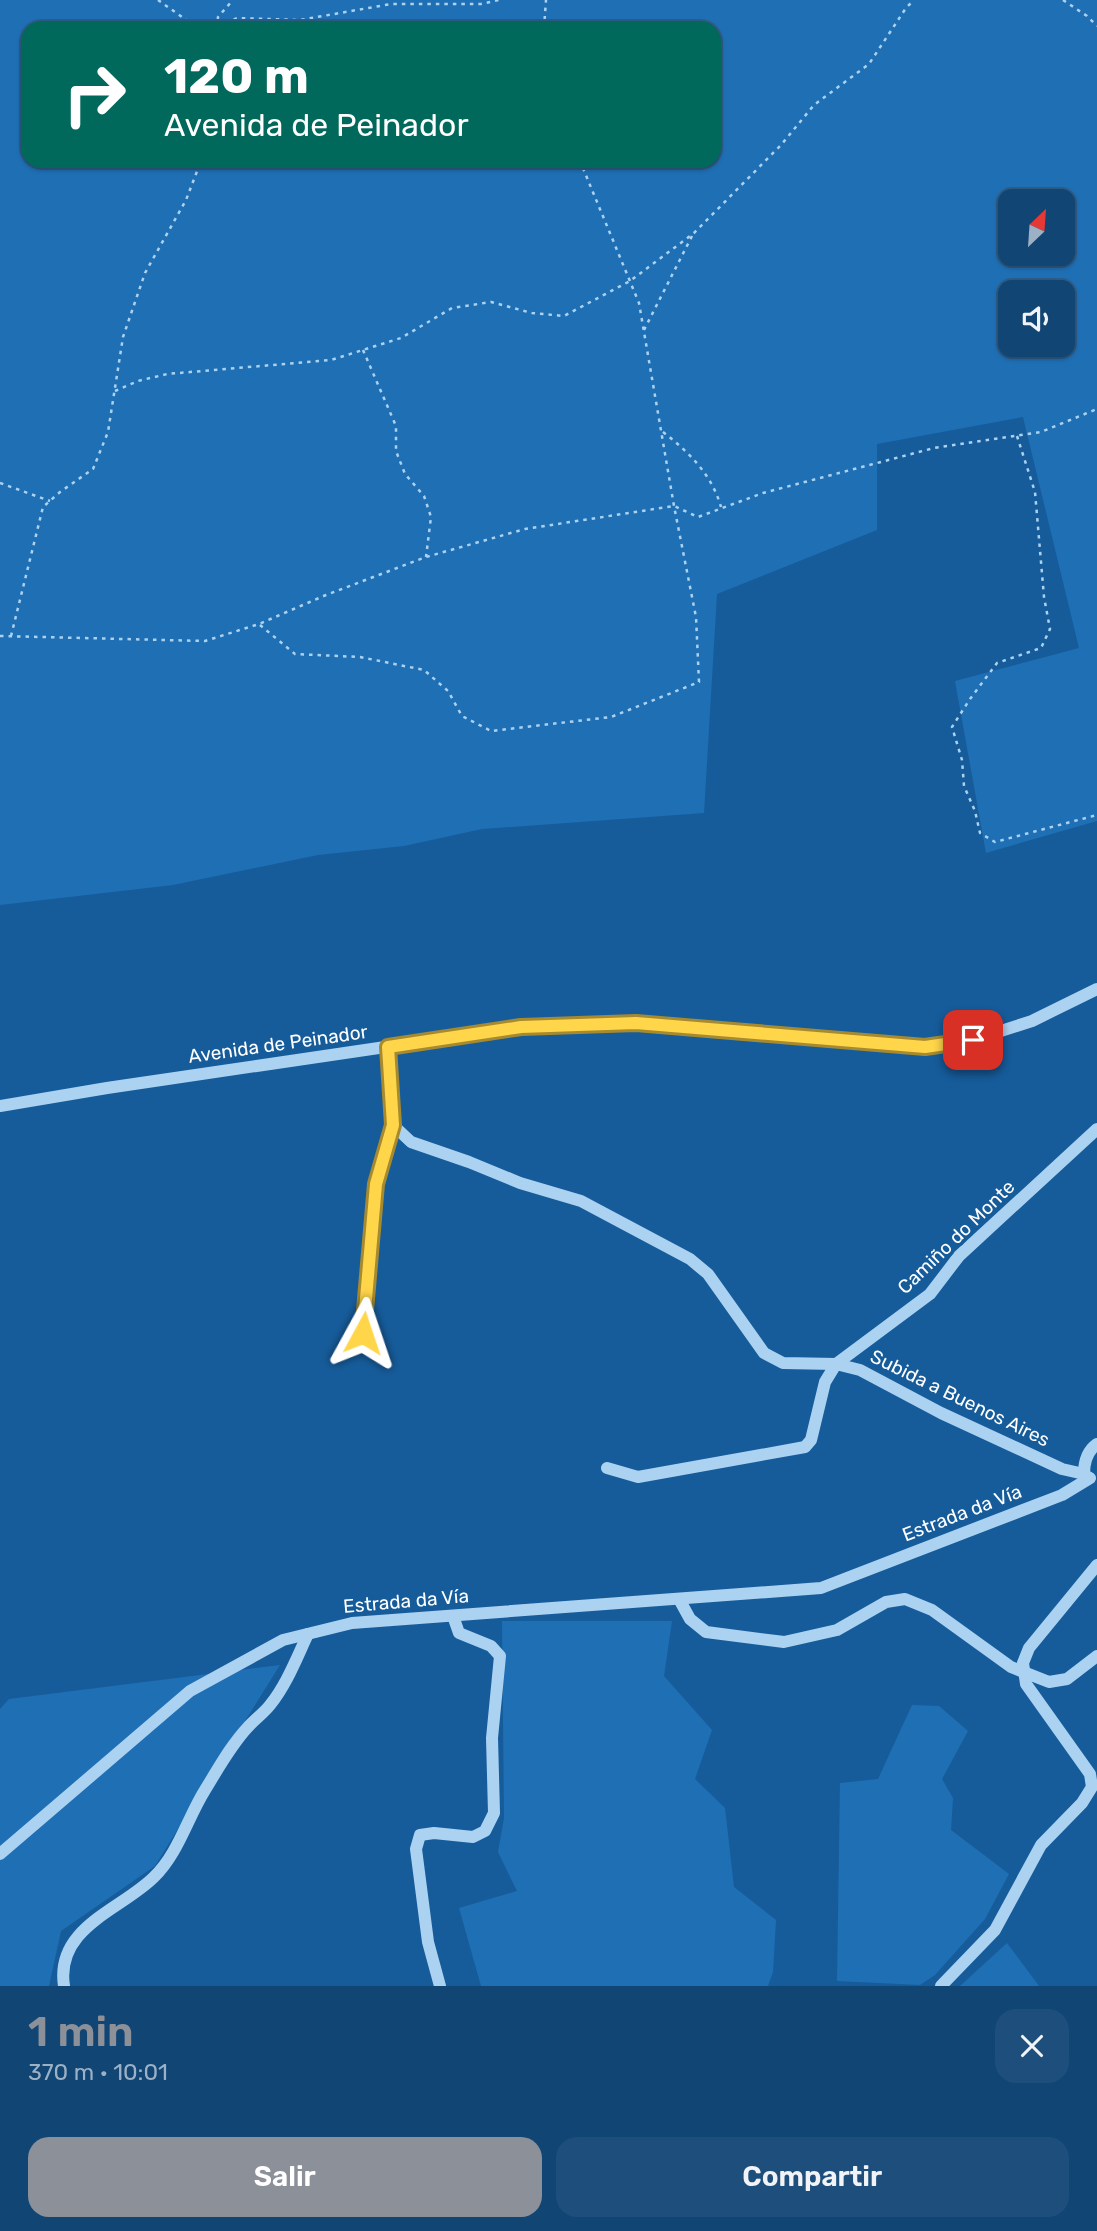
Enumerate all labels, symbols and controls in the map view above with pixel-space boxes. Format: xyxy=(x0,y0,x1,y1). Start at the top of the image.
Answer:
text: 120 m xyxy=(164,47,309,105)
icon: right xyxy=(49,49,140,140)
text: Avenida de Peinador xyxy=(164,106,469,144)
north arrow xyxy=(998,189,1074,266)
map controls xyxy=(998,189,1075,357)
button: sound xyxy=(998,280,1075,357)
pin xyxy=(943,1010,1003,1070)
street label: Avenida de Peinador xyxy=(187,1020,370,1068)
icon: arrive xyxy=(954,1021,992,1059)
street label: Camiño do Monte xyxy=(893,1175,1019,1299)
position arrow xyxy=(326,1296,400,1370)
street label: Subida a Buenos Aires xyxy=(867,1345,1053,1451)
street label: Estrada da Vía xyxy=(899,1480,1025,1546)
street label: Estrada da Vía xyxy=(342,1584,470,1618)
text: 1 min xyxy=(28,2007,134,2057)
button: close xyxy=(995,2009,1069,2083)
text: 370 m · 10:01 xyxy=(28,2058,168,2086)
button: Salir xyxy=(28,2137,542,2217)
button: Compartir xyxy=(556,2137,1069,2217)

